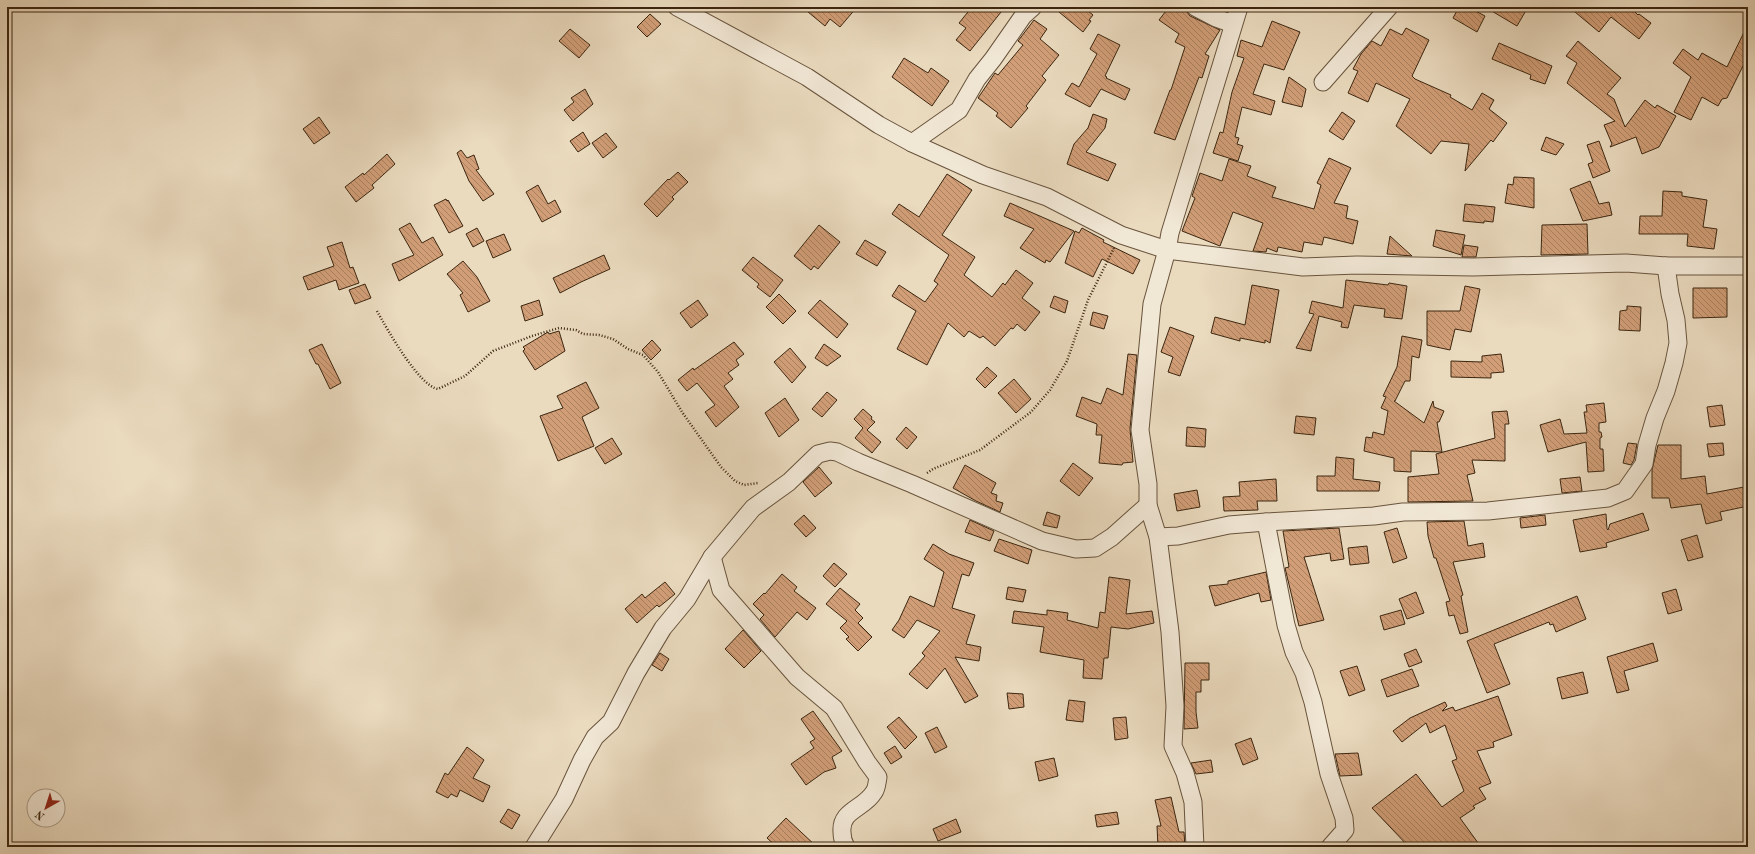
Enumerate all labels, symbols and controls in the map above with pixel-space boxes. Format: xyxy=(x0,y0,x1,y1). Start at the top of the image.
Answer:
north arrow xyxy=(26,788,66,828)
text: N xyxy=(33,807,47,822)

